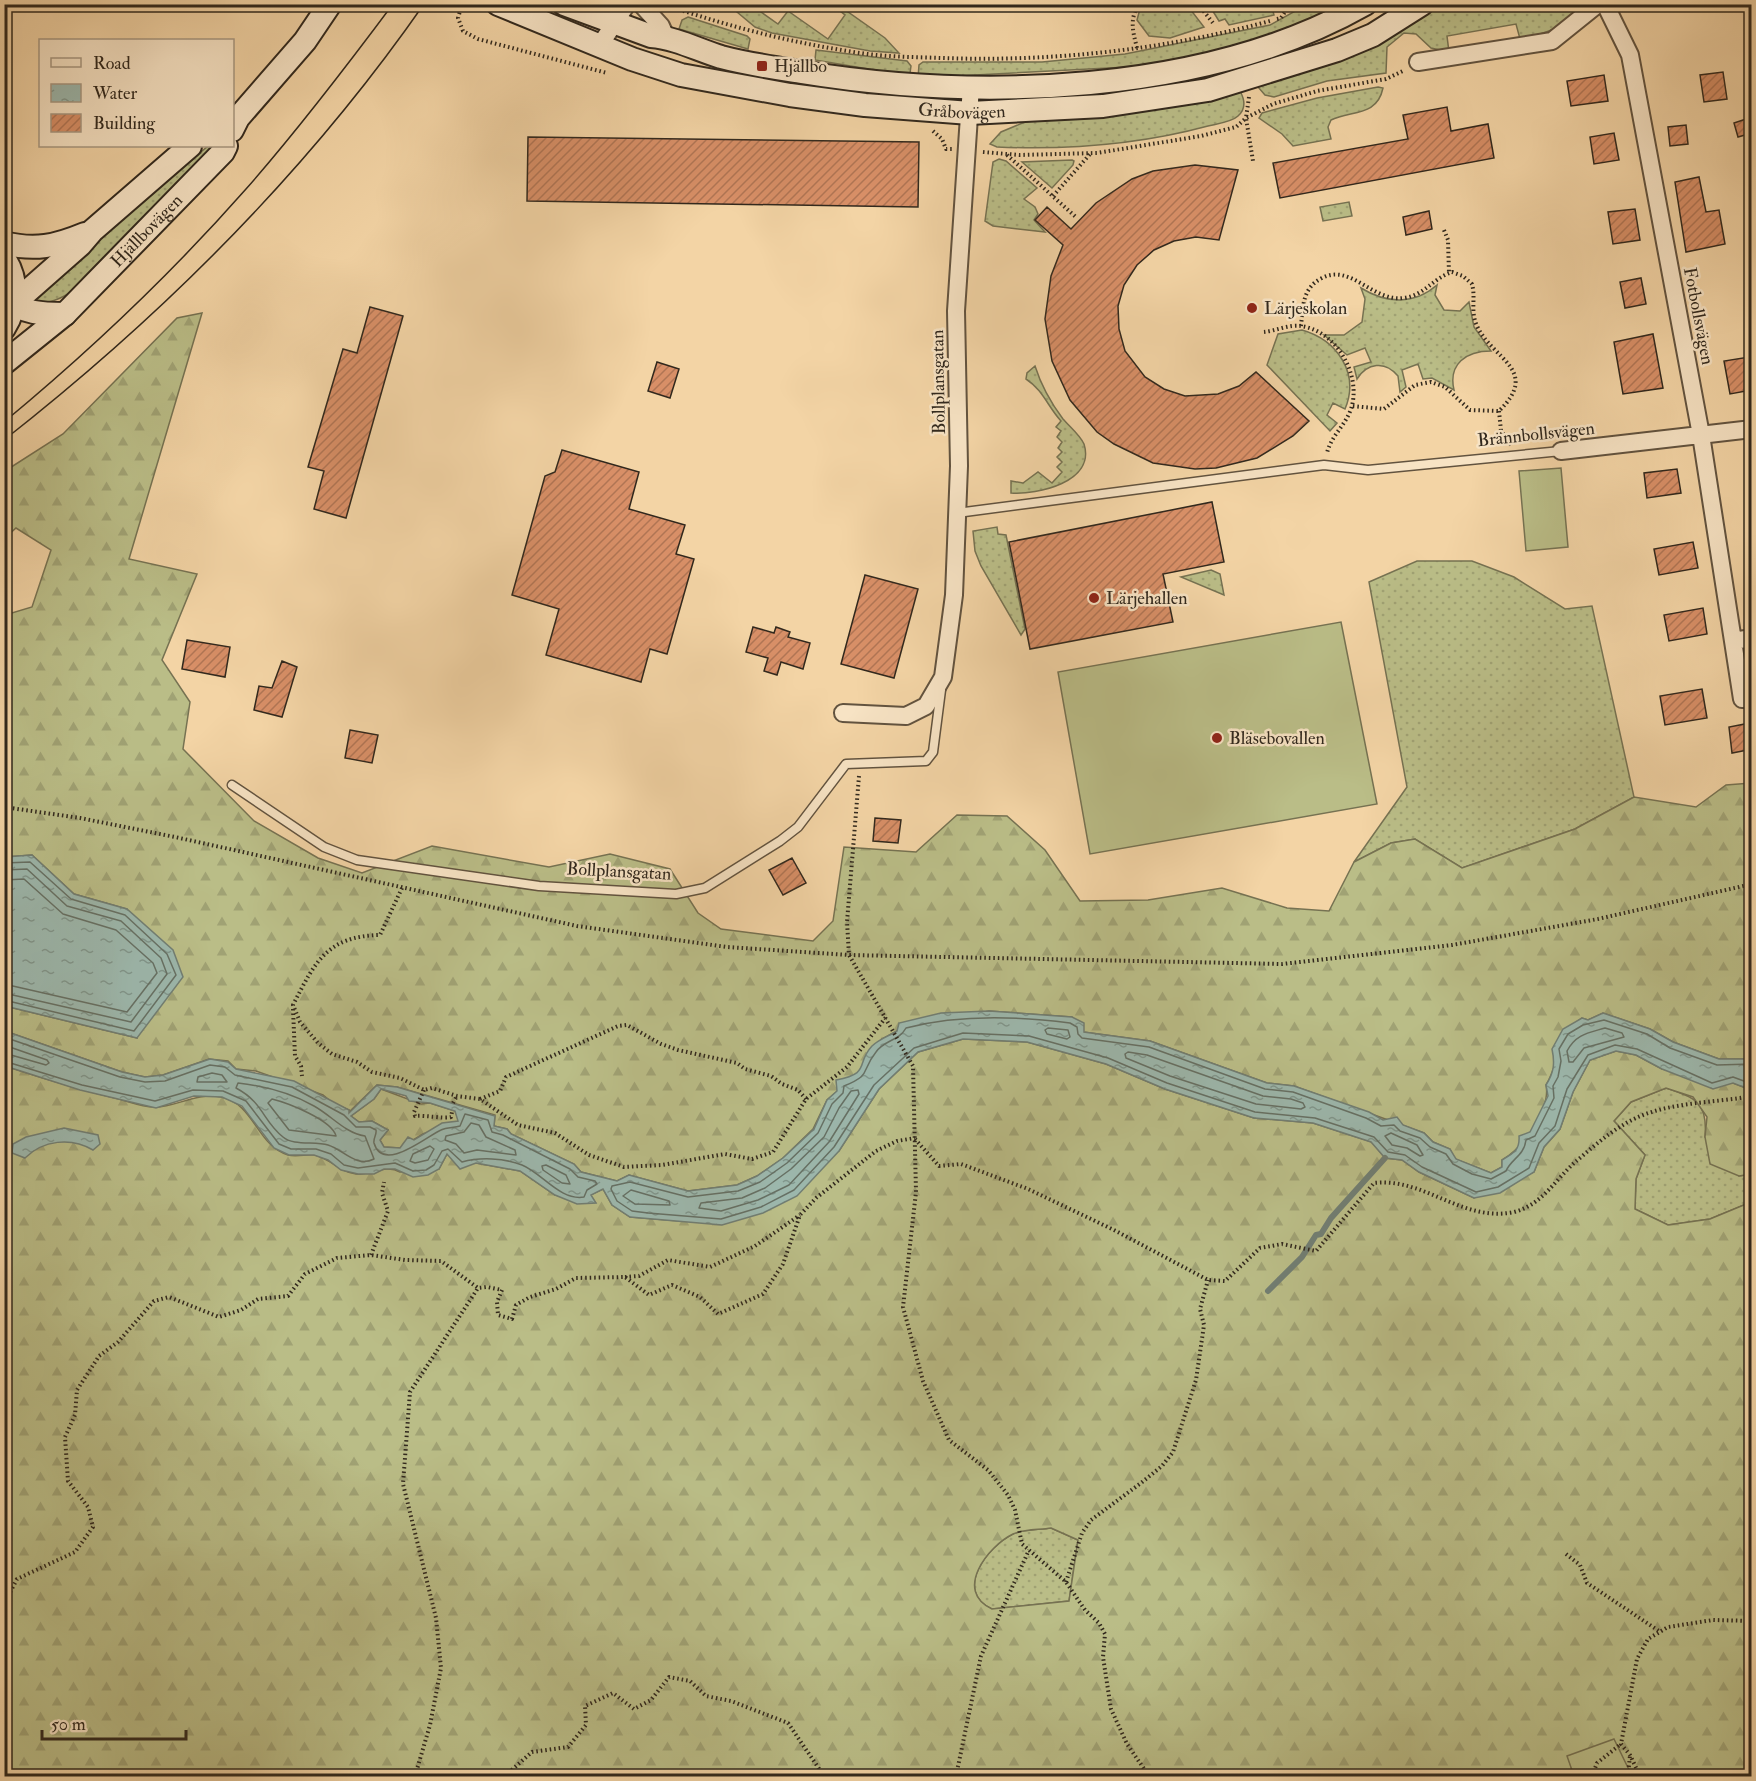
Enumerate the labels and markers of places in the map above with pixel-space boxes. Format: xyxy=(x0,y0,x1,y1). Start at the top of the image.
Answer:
place label: Hjällbo xyxy=(774,55,827,78)
marker: Hjällbo xyxy=(755,59,769,73)
place label: Lärjeskolan xyxy=(1264,297,1347,320)
marker: Lärjeskolan xyxy=(1245,301,1259,315)
place label: Lärjehallen xyxy=(1106,587,1188,610)
marker: Lärjehallen xyxy=(1087,591,1101,605)
place label: Bläsebovallen xyxy=(1229,727,1325,750)
marker: Bläsebovallen xyxy=(1210,731,1224,745)

